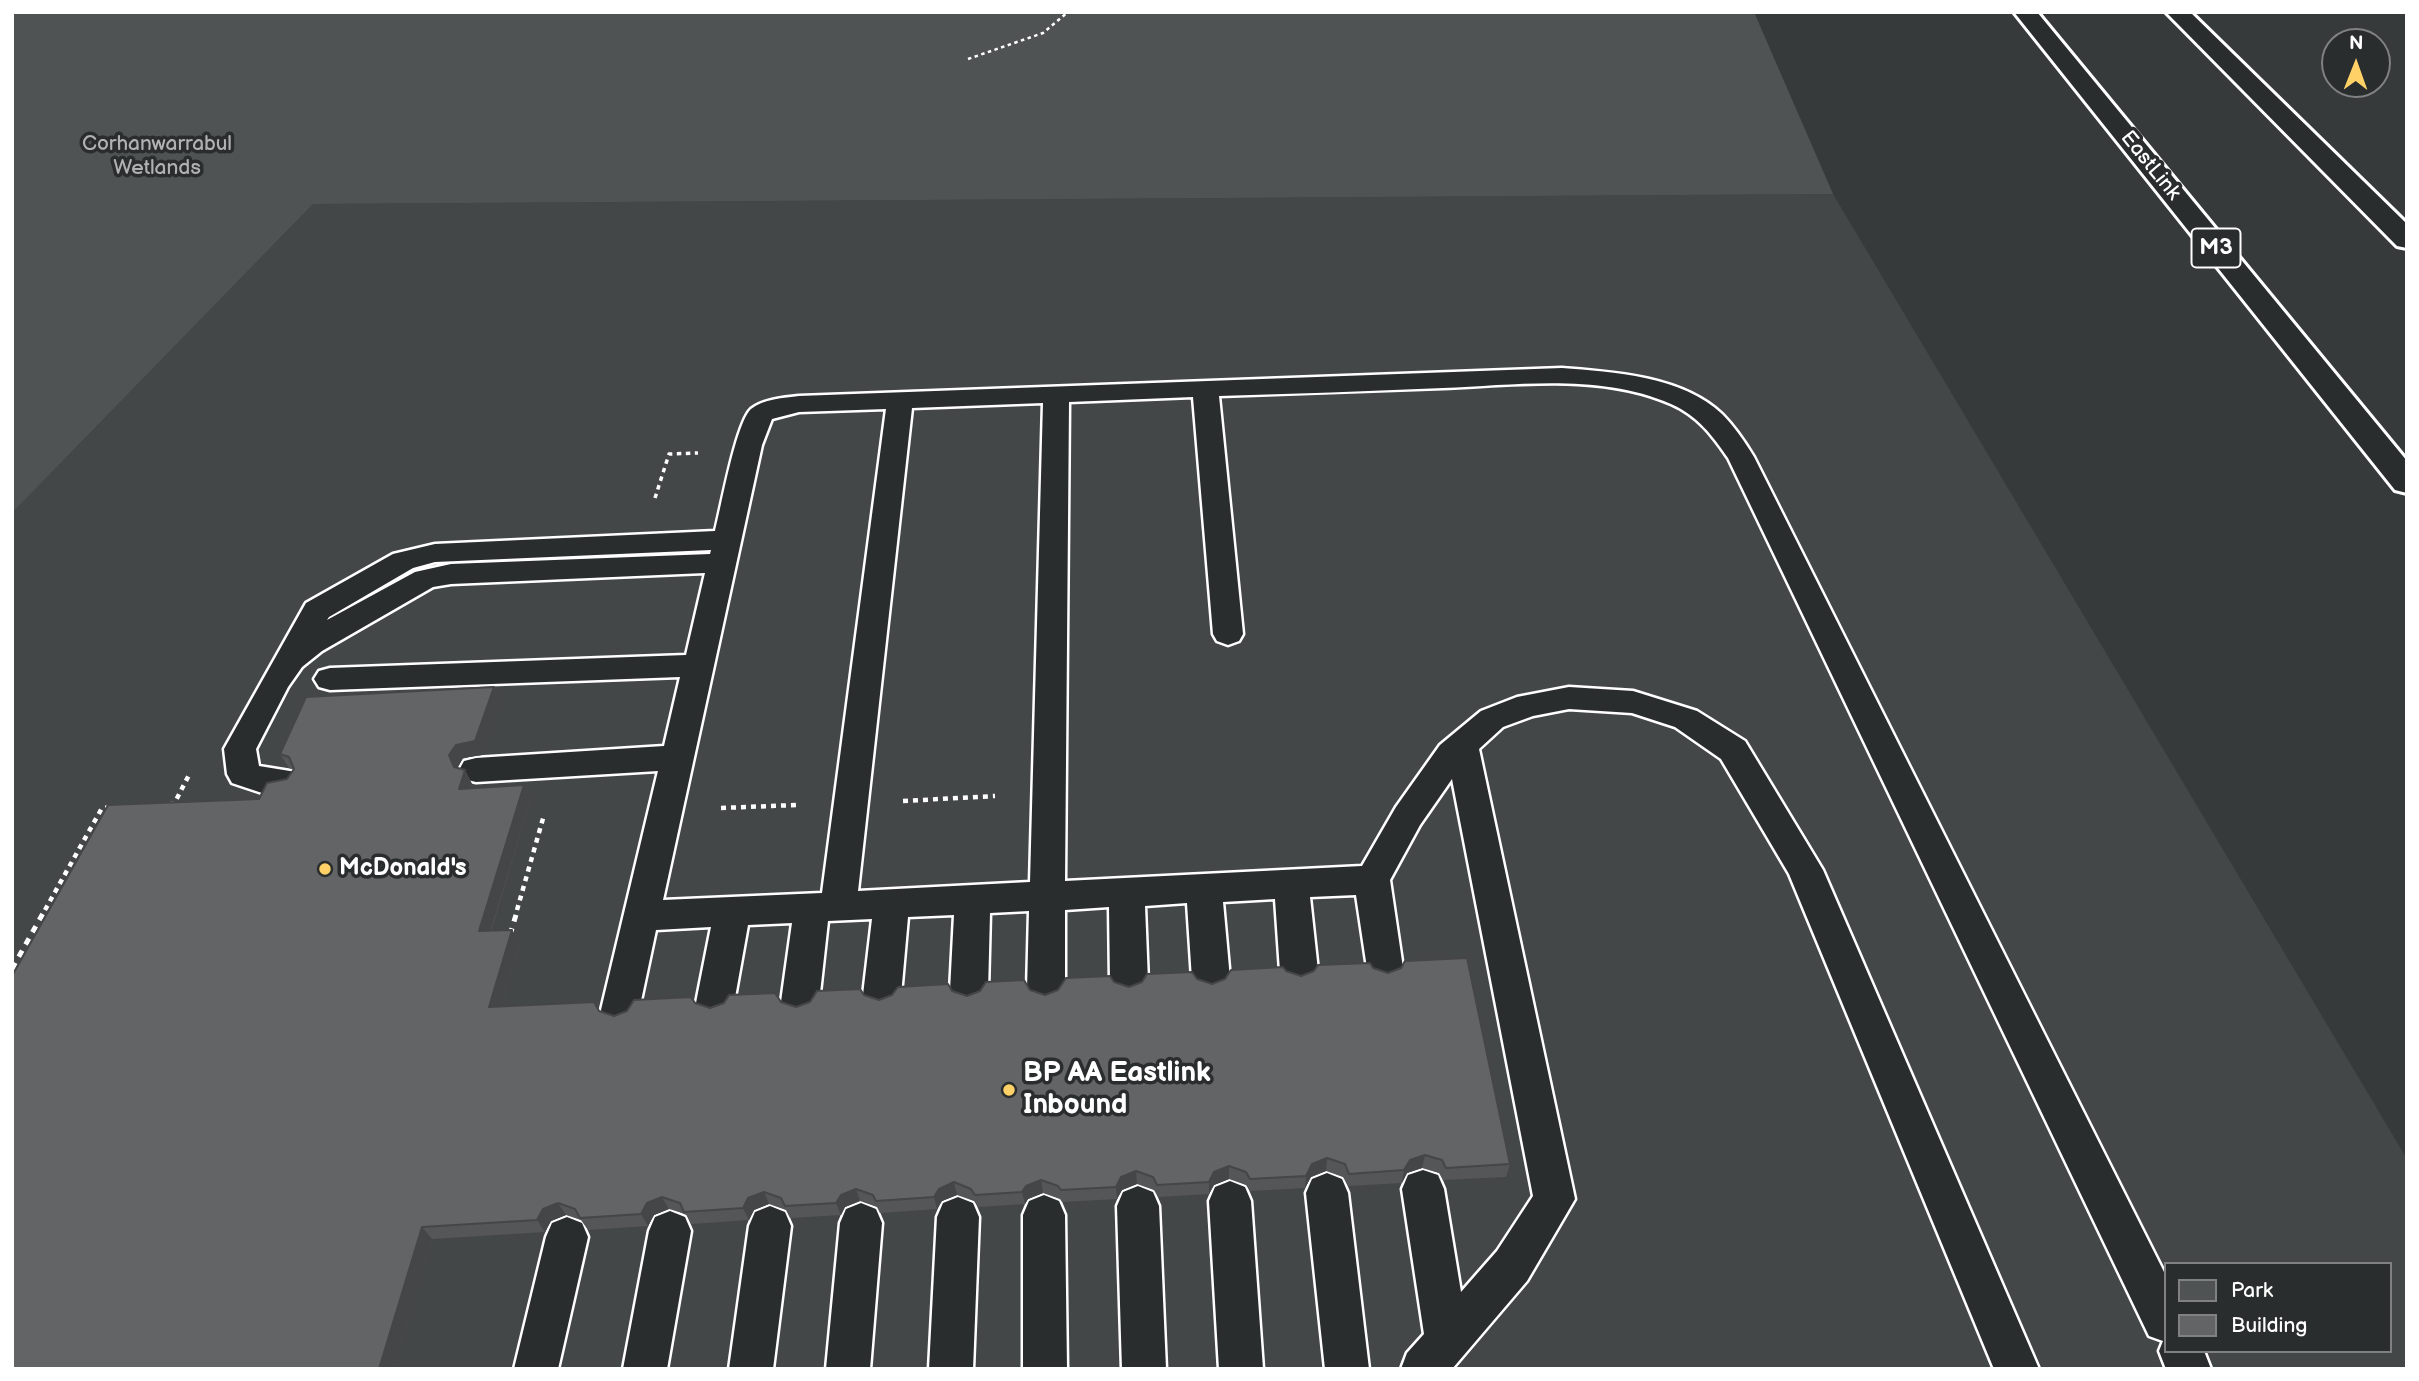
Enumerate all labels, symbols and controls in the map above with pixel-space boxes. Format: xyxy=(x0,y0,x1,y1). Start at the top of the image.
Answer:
north arrow xyxy=(2321,28,2391,98)
text: N xyxy=(2349,32,2364,55)
street label: EastLink xyxy=(2115,126,2185,206)
park label: Corhanwarrabul Wetlands xyxy=(82,132,232,182)
road number: M3 xyxy=(2192,229,2240,268)
place label: McDonald's xyxy=(339,855,467,883)
marker: McDonald's xyxy=(317,861,333,877)
place label: BP AA Eastlink Inbound xyxy=(1023,1057,1211,1123)
marker: BP AA Eastlink Inbound xyxy=(1001,1082,1017,1098)
legend xyxy=(2164,1262,2391,1353)
text: Park xyxy=(2231,1278,2273,1303)
text: Building xyxy=(2231,1313,2307,1338)

